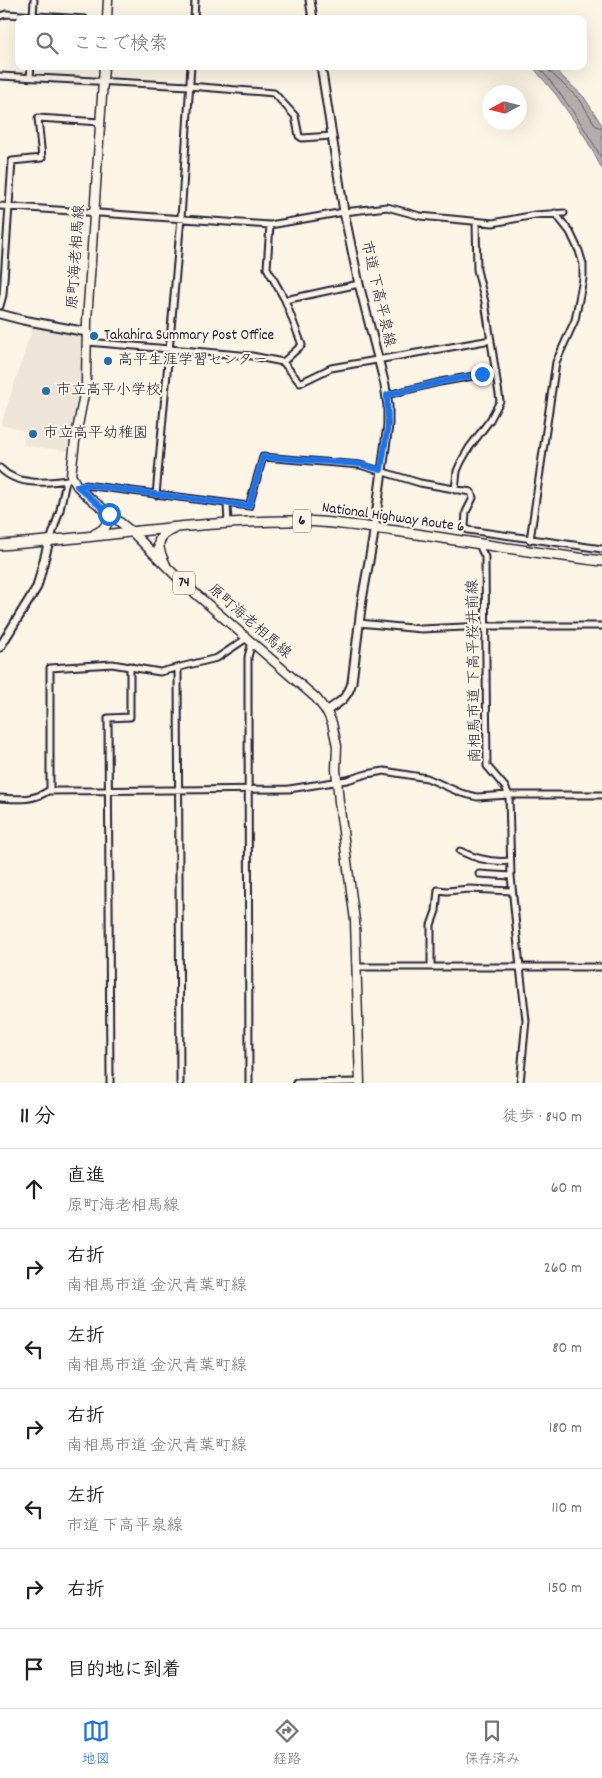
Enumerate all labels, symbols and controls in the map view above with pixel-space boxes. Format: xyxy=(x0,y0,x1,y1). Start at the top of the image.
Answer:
search box xyxy=(15,15,587,70)
icon: search xyxy=(33,29,61,57)
text: ここで検索 xyxy=(73,32,168,59)
north arrow xyxy=(482,85,527,130)
street label: 原町海老相馬線 xyxy=(62,204,92,310)
street label: 市道 下高平泉線 xyxy=(354,239,400,349)
place label: Takahira Summary Post Office xyxy=(104,325,275,347)
marker: Takahira Summary Post Office xyxy=(88,330,100,342)
place label: 高平生涯学習センター xyxy=(118,350,267,372)
marker: 高平生涯学習センター xyxy=(102,355,114,367)
route end xyxy=(471,363,494,386)
place label: 市立高平小学校 xyxy=(56,380,161,402)
marker: 市立高平小学校 xyxy=(40,385,52,397)
place label: 市立高平幼稚園 xyxy=(43,423,148,445)
marker: 市立高平幼稚園 xyxy=(27,428,39,440)
street label: National Highway Route 6 xyxy=(320,497,466,539)
route start xyxy=(98,503,121,526)
road number: 6 xyxy=(293,510,311,532)
road number: 74 xyxy=(173,572,195,594)
street label: 原町海老相馬線 xyxy=(202,579,296,665)
street label: 南相馬市道 下高平桜井前線 xyxy=(462,579,488,763)
text: 11 分 xyxy=(20,1103,55,1133)
text: 徒歩 · 840 m xyxy=(503,1106,582,1129)
text: 直進 xyxy=(67,1164,105,1191)
icon: ahead xyxy=(20,1175,48,1203)
text: 60 m xyxy=(551,1177,582,1200)
text: 原町海老相馬線 xyxy=(67,1195,179,1218)
text: 右折 xyxy=(67,1244,105,1271)
icon: right xyxy=(20,1255,48,1283)
text: 260 m xyxy=(544,1257,582,1280)
text: 南相馬市道 金沢青葉町線 xyxy=(67,1275,247,1298)
text: 左折 xyxy=(67,1324,105,1351)
icon: left xyxy=(20,1335,48,1363)
text: 80 m xyxy=(552,1337,582,1360)
text: 南相馬市道 金沢青葉町線 xyxy=(67,1355,247,1378)
text: 右折 xyxy=(67,1404,105,1431)
icon: right xyxy=(20,1415,48,1443)
text: 180 m xyxy=(549,1417,582,1440)
text: 南相馬市道 金沢青葉町線 xyxy=(67,1435,247,1458)
text: 左折 xyxy=(67,1484,105,1511)
icon: left xyxy=(20,1495,48,1523)
text: 110 m xyxy=(552,1497,582,1520)
text: 市道 下高平泉線 xyxy=(67,1515,183,1538)
icon: right xyxy=(20,1575,48,1603)
text: 150 m xyxy=(548,1577,582,1600)
text: 右折 xyxy=(67,1578,105,1605)
icon: arrive xyxy=(20,1655,48,1683)
text: 目的地に到着 xyxy=(67,1658,181,1685)
tab: 地図 xyxy=(82,1717,110,1770)
tab: 経路 xyxy=(273,1717,301,1770)
tab: 保存済み xyxy=(464,1717,520,1770)

